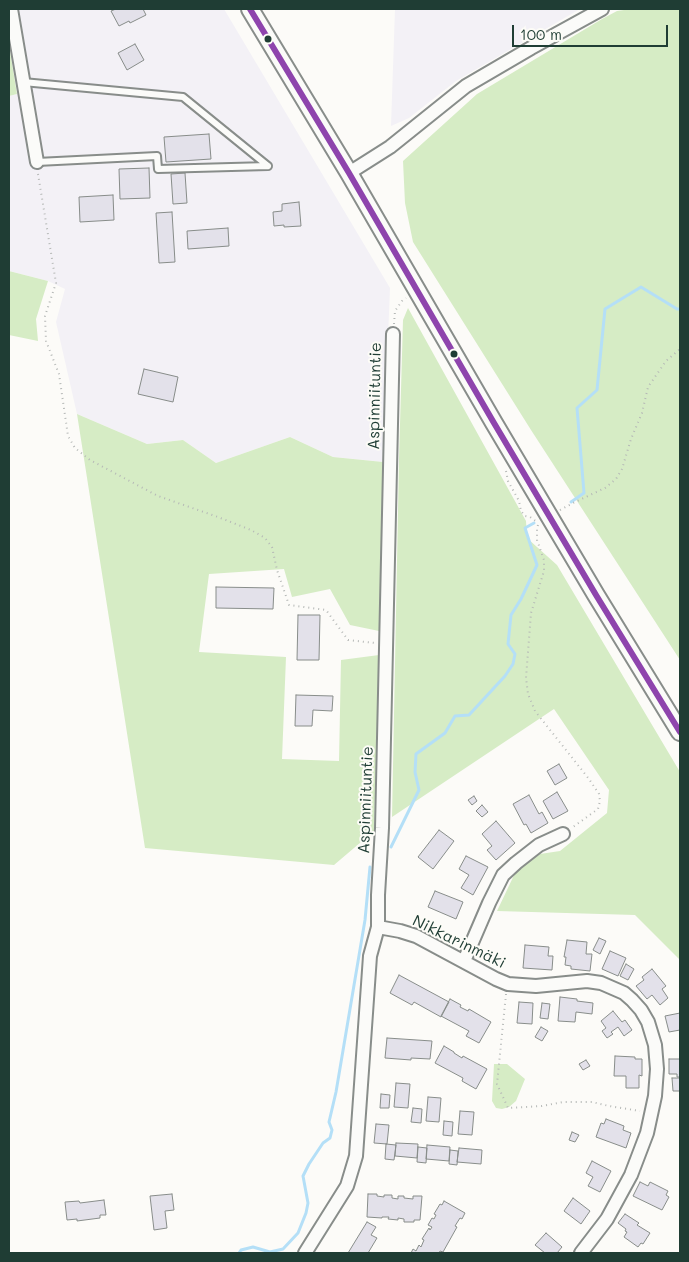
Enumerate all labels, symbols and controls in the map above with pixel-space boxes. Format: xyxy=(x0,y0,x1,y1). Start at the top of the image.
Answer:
scale bar xyxy=(514,15,670,47)
text: 100 m xyxy=(520,24,562,44)
unlabelled marker xyxy=(263,34,273,44)
street label: Aspinniituntie xyxy=(364,342,386,450)
unlabelled marker xyxy=(449,349,459,359)
street label: Aspinniituntie xyxy=(355,746,377,854)
street label: Nikkarinmäki xyxy=(409,911,509,973)

